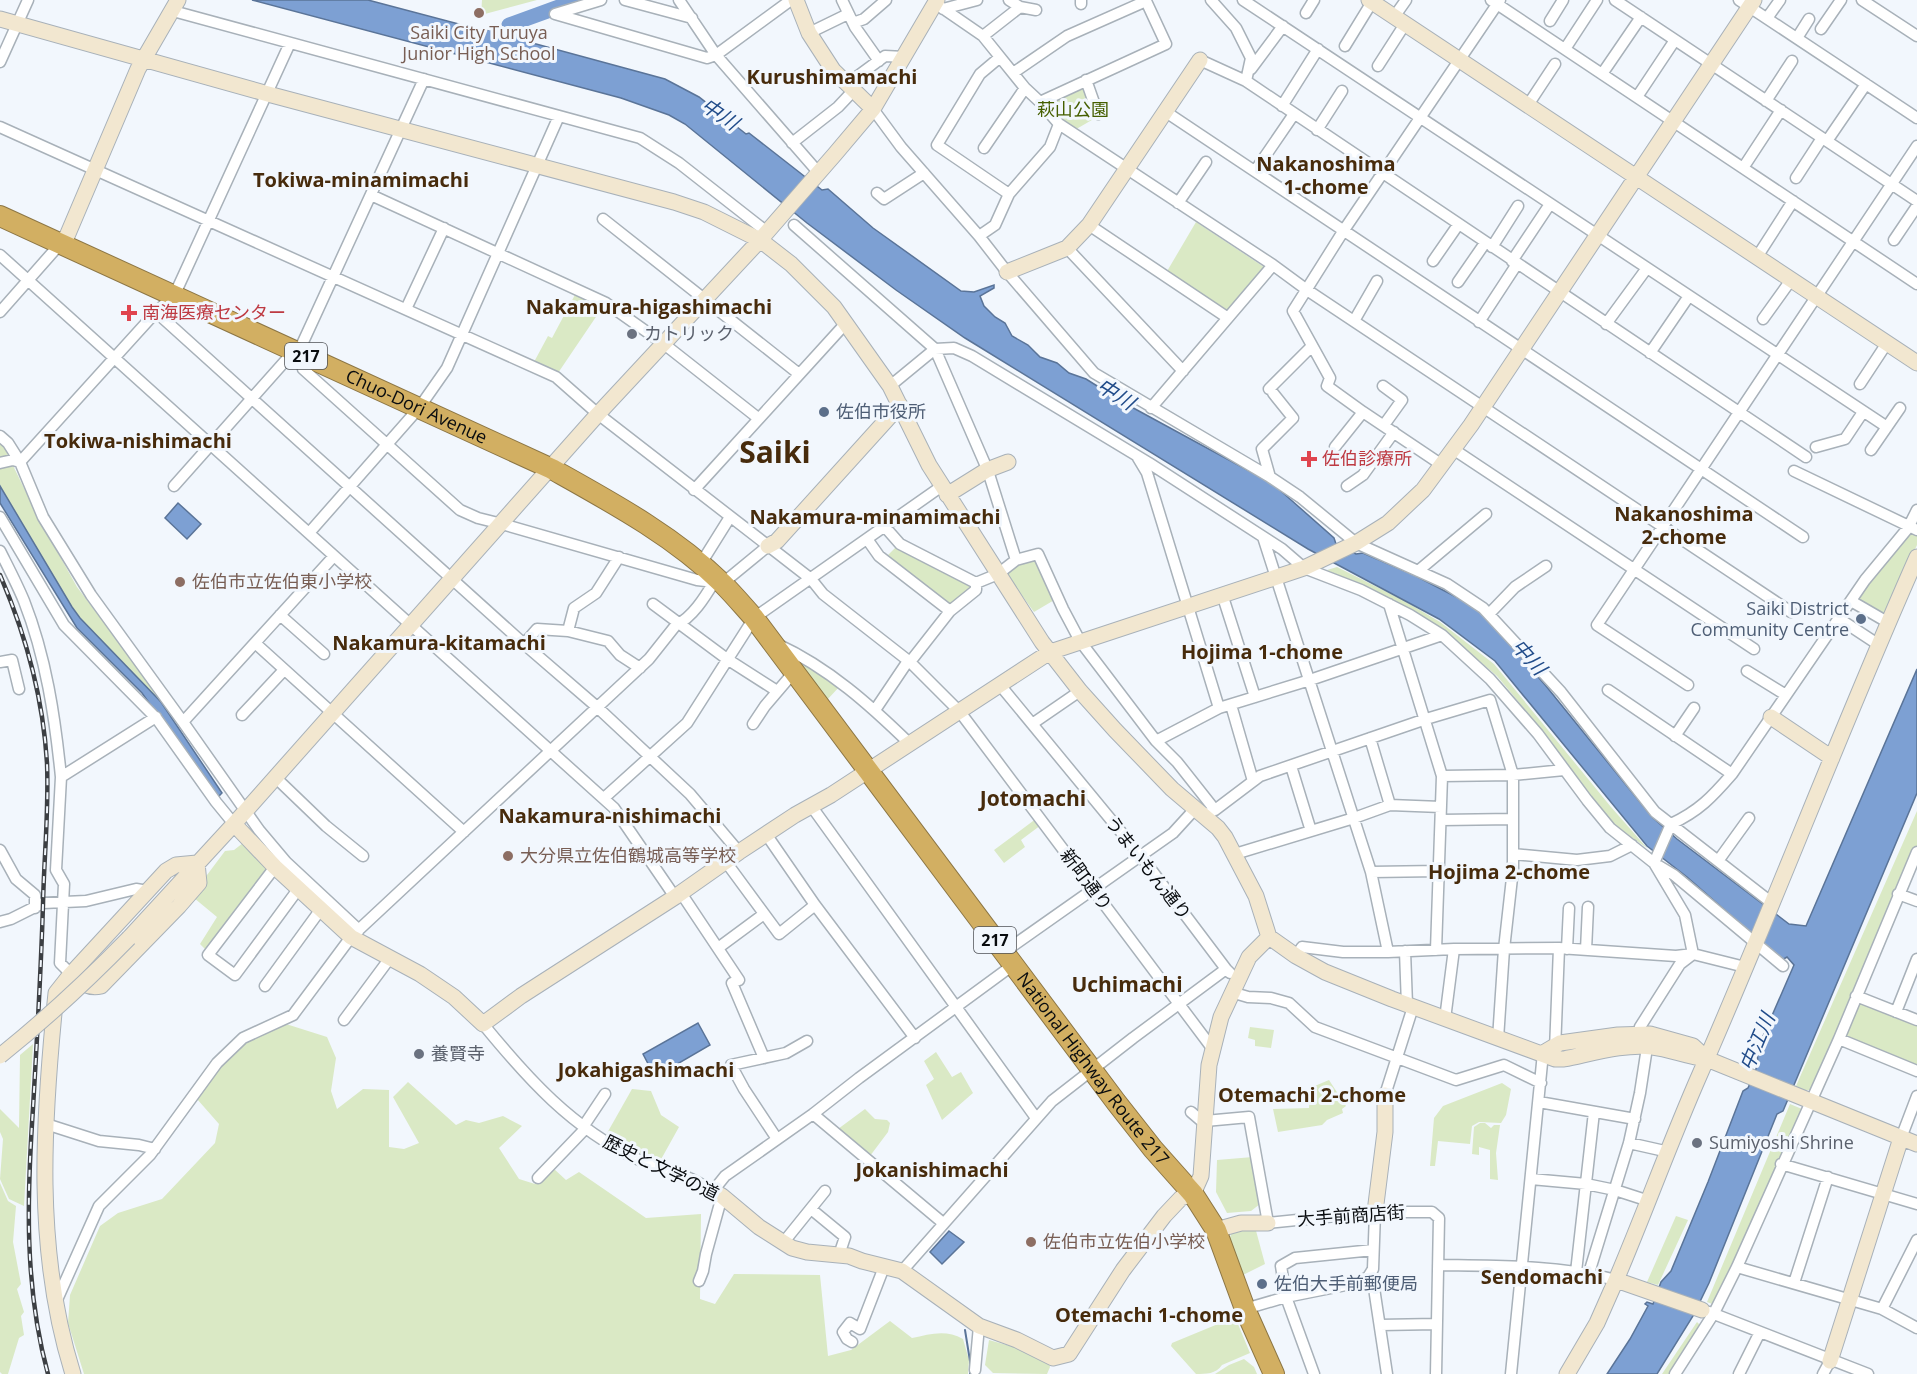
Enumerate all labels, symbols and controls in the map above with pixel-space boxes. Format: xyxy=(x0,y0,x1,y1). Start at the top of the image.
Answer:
marker: Saiki City Turuya Junior High School xyxy=(472,6,486,20)
place label: Saiki City Turuya Junior High School xyxy=(400,20,556,65)
district label: Kurushimamachi xyxy=(747,63,917,90)
water label: 中川 xyxy=(696,91,746,137)
park label: 萩山公園 xyxy=(1037,97,1109,121)
district label: Nakanoshima 1-chome xyxy=(1256,150,1396,200)
district label: Tokiwa-minamimachi xyxy=(253,166,469,193)
district label: Nakamura-higashimachi xyxy=(526,293,772,320)
place label: 南海医療センター xyxy=(142,300,286,324)
marker: 南海医療センター xyxy=(120,304,138,322)
place label: カトリック xyxy=(644,321,734,345)
marker: カトリック xyxy=(625,327,639,341)
road number: 217 xyxy=(285,343,327,369)
street label: Chuo-Dori Avenue xyxy=(342,363,491,449)
water label: 中川 xyxy=(1092,372,1142,417)
place label: 佐伯市役所 xyxy=(836,399,926,423)
marker: 佐伯市役所 xyxy=(817,405,831,419)
district label: Tokiwa-nishimachi xyxy=(44,427,232,454)
district label: Saiki xyxy=(739,431,811,472)
place label: 佐伯診療所 xyxy=(1322,446,1412,470)
marker: 佐伯診療所 xyxy=(1300,450,1318,468)
district label: Nakanoshima 2-chome xyxy=(1614,500,1754,550)
district label: Nakamura-minamimachi xyxy=(749,503,1001,530)
place label: 佐伯市立佐伯東小学校 xyxy=(192,569,372,593)
marker: 佐伯市立佐伯東小学校 xyxy=(173,575,187,589)
place label: Saiki District Community Centre xyxy=(1690,596,1849,641)
marker: Saiki District Community Centre xyxy=(1854,612,1868,626)
district label: Nakamura-kitamachi xyxy=(332,629,546,656)
water label: 中川 xyxy=(1506,633,1554,682)
district label: Hojima 1-chome xyxy=(1181,638,1343,665)
district label: Jotomachi xyxy=(978,784,1086,812)
district label: Nakamura-nishimachi xyxy=(499,802,721,829)
street label: うまいもん通り xyxy=(1101,810,1197,924)
place label: 大分県立佐伯鶴城高等学校 xyxy=(520,843,736,867)
street label: 新町通り xyxy=(1056,843,1118,915)
marker: 大分県立佐伯鶴城高等学校 xyxy=(501,849,515,863)
district label: Hojima 2-chome xyxy=(1428,858,1590,885)
road number: 217 xyxy=(974,927,1016,953)
street label: National Highway Route 217 xyxy=(1012,967,1175,1170)
district label: Uchimachi xyxy=(1071,970,1183,998)
water label: 中江川 xyxy=(1732,1007,1781,1075)
place label: 養賢寺 xyxy=(431,1041,485,1065)
marker: 養賢寺 xyxy=(412,1047,426,1061)
district label: Jokahigashimachi xyxy=(556,1056,734,1083)
district label: Otemachi 2-chome xyxy=(1218,1081,1406,1108)
street label: 歴史と文学の道 xyxy=(600,1129,723,1206)
place label: Sumiyoshi Shrine xyxy=(1709,1130,1854,1154)
marker: Sumiyoshi Shrine xyxy=(1690,1136,1704,1150)
district label: Jokanishimachi xyxy=(853,1156,1009,1183)
street label: 大手前商店街 xyxy=(1296,1199,1406,1231)
place label: 佐伯市立佐伯小学校 xyxy=(1043,1229,1205,1253)
marker: 佐伯市立佐伯小学校 xyxy=(1024,1235,1038,1249)
district label: Sendomachi xyxy=(1481,1263,1603,1290)
place label: 佐伯大手前郵便局 xyxy=(1274,1271,1418,1295)
marker: 佐伯大手前郵便局 xyxy=(1255,1277,1269,1291)
district label: Otemachi 1-chome xyxy=(1055,1301,1243,1328)

